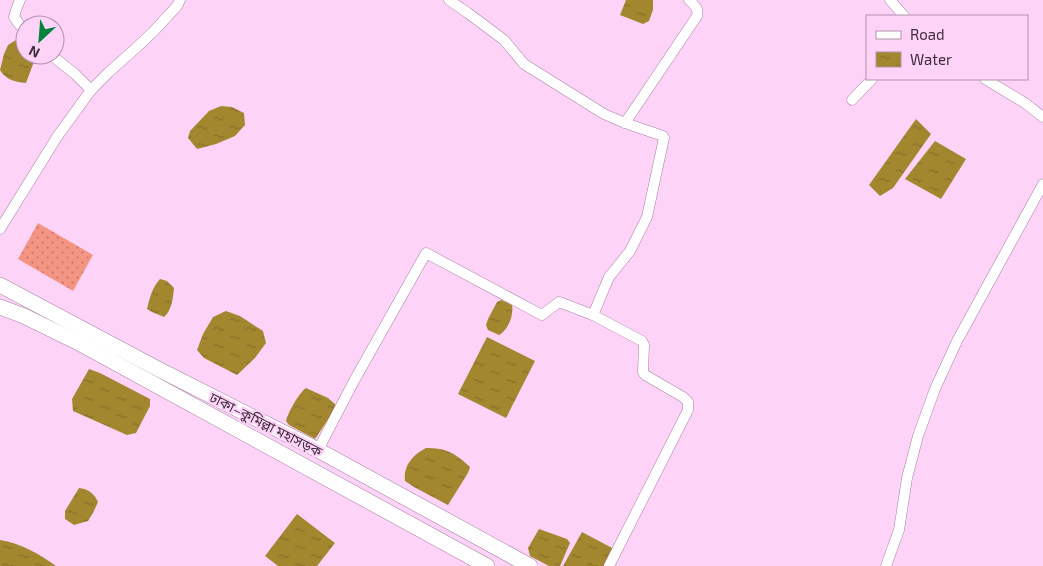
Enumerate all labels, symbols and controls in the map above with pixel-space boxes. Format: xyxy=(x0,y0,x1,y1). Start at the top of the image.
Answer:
north arrow xyxy=(15,15,65,65)
legend xyxy=(866,15,1028,80)
text: Road xyxy=(910,25,945,43)
text: N xyxy=(26,42,42,62)
text: Water xyxy=(910,50,952,68)
street label: ঢাকা–কুমিল্লা মহাসড়ক xyxy=(205,388,326,461)

